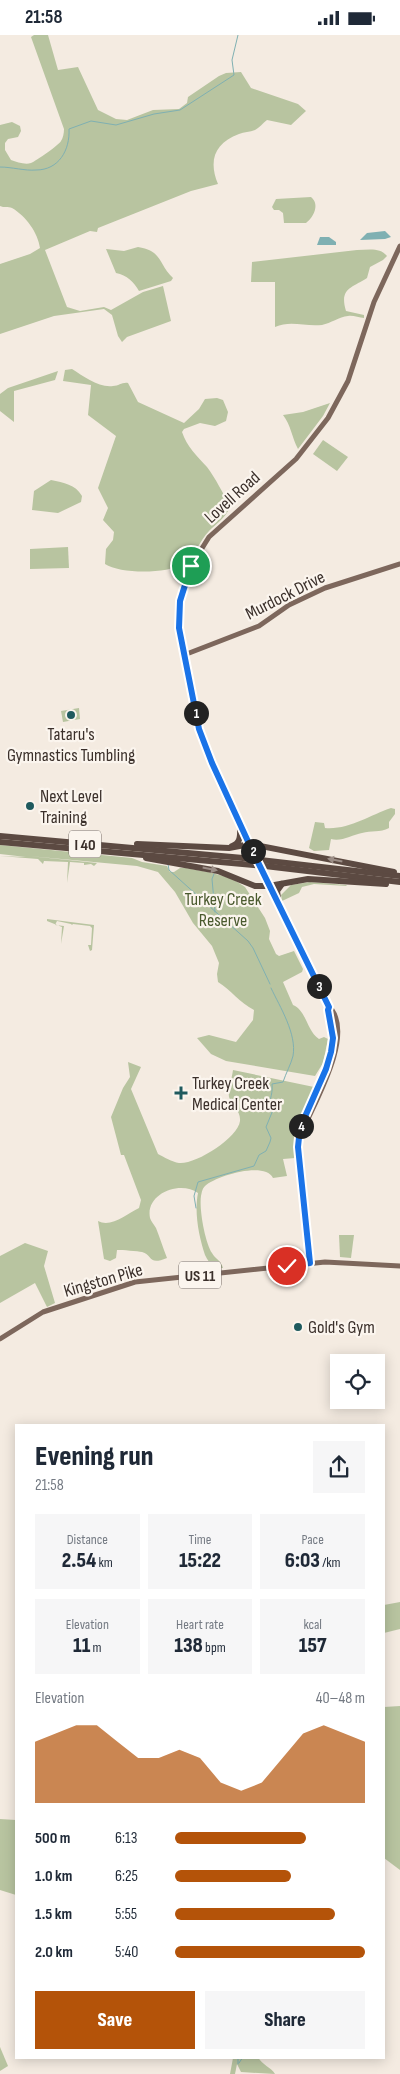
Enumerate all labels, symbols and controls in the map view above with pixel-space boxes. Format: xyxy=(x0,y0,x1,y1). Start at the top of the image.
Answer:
text: 21:58 xyxy=(25,6,62,29)
street label: Lovell Road xyxy=(200,467,264,528)
pin xyxy=(170,545,212,587)
icon: arrive xyxy=(177,552,205,580)
street label: Murdock Drive xyxy=(242,566,329,624)
pin: 1 xyxy=(184,701,208,725)
text: 1 xyxy=(194,705,199,722)
marker: Tataru's Gymnastics Tumbling xyxy=(65,709,77,721)
place label: Tataru's Gymnastics Tumbling xyxy=(7,724,135,766)
place label: Next Level Training xyxy=(40,786,102,828)
marker: Next Level Training xyxy=(24,800,36,812)
road number: I 40 xyxy=(69,831,101,857)
pin: 2 xyxy=(240,839,266,863)
text: 2 xyxy=(250,843,257,860)
one-way arrow xyxy=(327,855,343,863)
one-way arrow xyxy=(203,866,219,874)
park label: Turkey Creek Reserve xyxy=(184,889,262,931)
pin: 3 xyxy=(306,973,332,999)
text: 3 xyxy=(316,978,323,995)
place label: Turkey Creek Medical Center xyxy=(192,1073,282,1115)
marker: Turkey Creek Medical Center xyxy=(174,1086,188,1100)
pin: 4 xyxy=(288,1113,314,1139)
text: 4 xyxy=(298,1118,305,1135)
pin xyxy=(266,1245,308,1287)
icon: check xyxy=(273,1252,301,1280)
street label: Kingston Pike xyxy=(61,1259,145,1302)
road number: US 11 xyxy=(179,1261,221,1289)
place label: Gold's Gym xyxy=(308,1317,375,1338)
marker: Gold's Gym xyxy=(292,1321,304,1333)
map controls xyxy=(330,1354,385,1409)
button: locate xyxy=(330,1354,385,1409)
text: Evening run xyxy=(35,1440,153,1473)
button: share xyxy=(313,1441,365,1493)
text: 21:58 xyxy=(35,1476,64,1495)
text: Distance xyxy=(67,1531,108,1548)
text: Time xyxy=(189,1531,211,1548)
text: Pace xyxy=(302,1531,324,1548)
text: 2.54 xyxy=(62,1548,96,1573)
text: 15:22 xyxy=(179,1548,221,1573)
text: 6:03 xyxy=(285,1548,320,1573)
text: km xyxy=(96,1554,113,1571)
text: /km xyxy=(320,1554,341,1571)
text: Elevation xyxy=(66,1616,109,1633)
text: Heart rate xyxy=(176,1616,224,1633)
text: kcal xyxy=(303,1616,322,1633)
text: 11 xyxy=(73,1633,90,1658)
text: 138 xyxy=(174,1633,203,1658)
text: 157 xyxy=(299,1633,327,1658)
text: m xyxy=(90,1639,102,1656)
text: bpm xyxy=(203,1639,226,1656)
text: Elevation xyxy=(35,1689,84,1708)
text: 40–48 m xyxy=(316,1689,365,1708)
text: 500 m xyxy=(35,1829,70,1848)
text: 6:13 xyxy=(115,1829,137,1848)
text: 1.0 km xyxy=(35,1867,72,1886)
text: 6:25 xyxy=(115,1867,138,1886)
text: 1.5 km xyxy=(35,1905,72,1924)
text: 5:55 xyxy=(115,1905,137,1924)
text: 2.0 km xyxy=(35,1943,73,1962)
text: 5:40 xyxy=(115,1943,138,1962)
button: Save xyxy=(35,1991,195,2049)
button: Share xyxy=(205,1991,365,2049)

